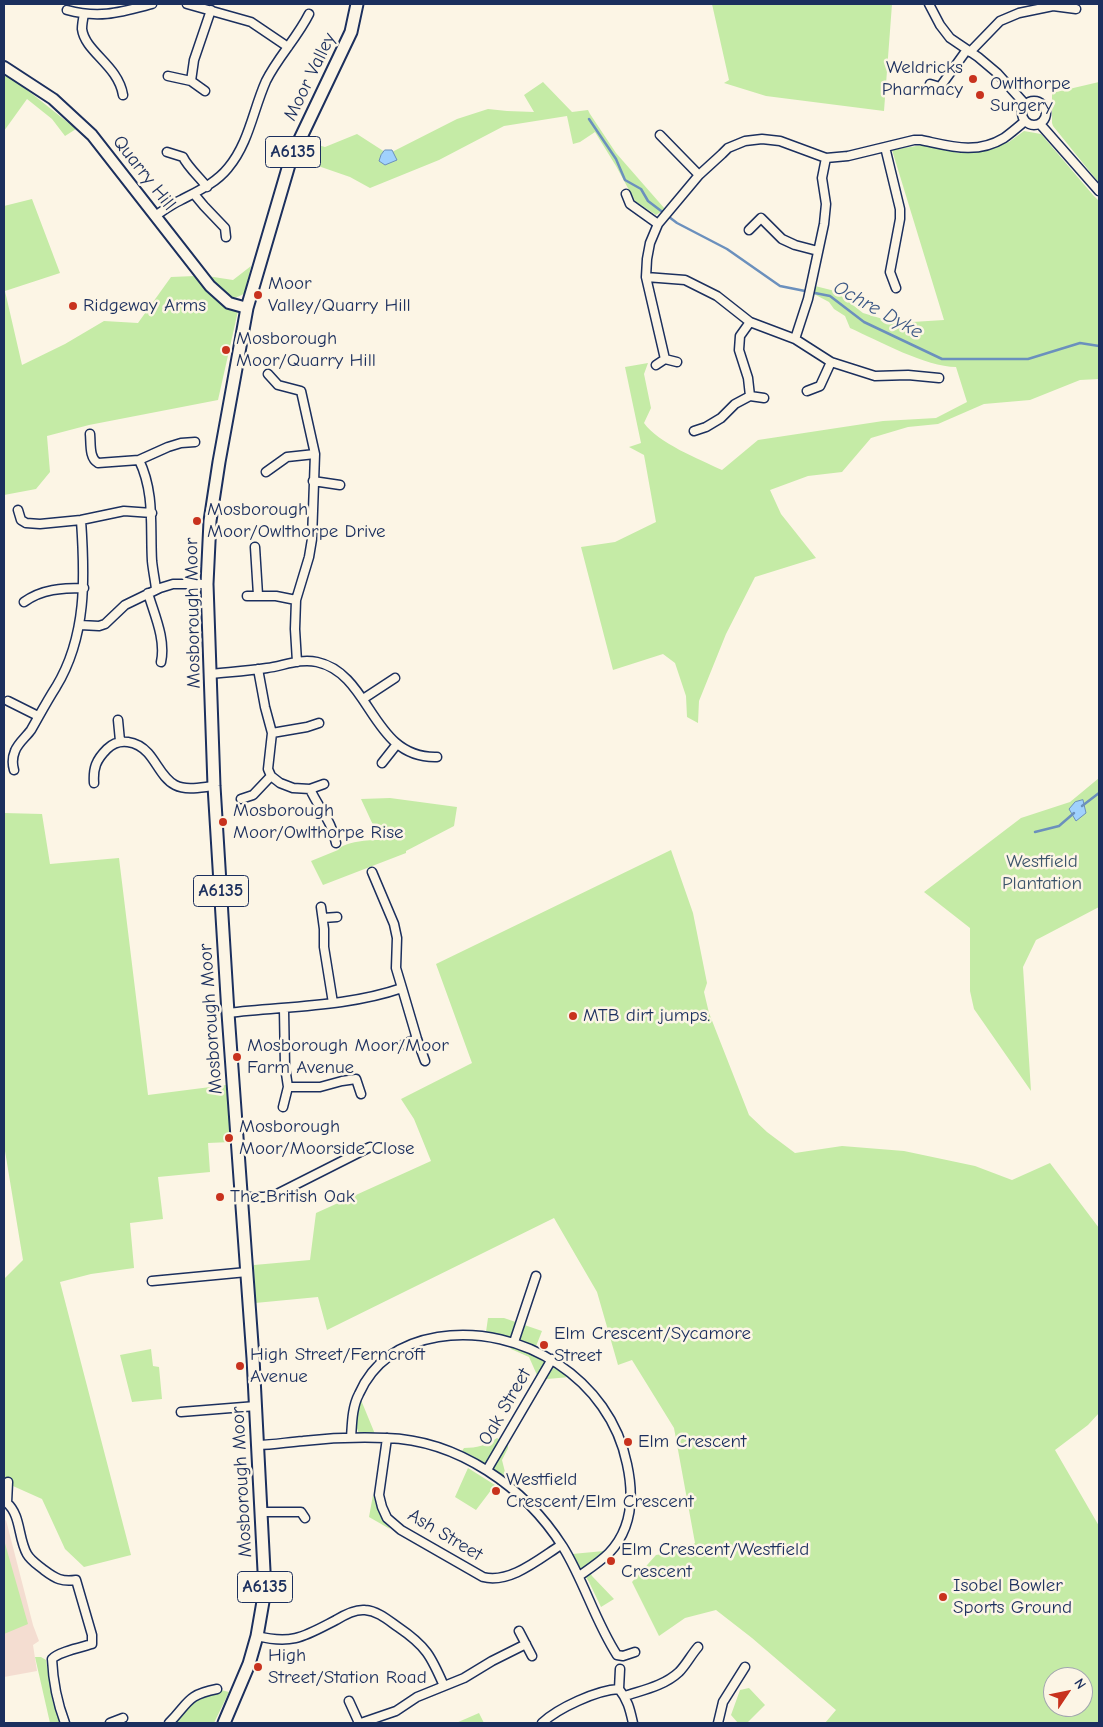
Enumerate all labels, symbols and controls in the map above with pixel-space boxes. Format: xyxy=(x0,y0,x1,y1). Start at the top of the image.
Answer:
street label: Moor Valley xyxy=(279,29,341,125)
place label: Weldricks Pharmacy xyxy=(882,57,963,101)
marker: Weldricks Pharmacy xyxy=(967,73,979,85)
place label: Owlthorpe Surgery xyxy=(990,73,1071,117)
marker: Owlthorpe Surgery xyxy=(974,89,986,101)
street label: Quarry Hill xyxy=(108,131,180,215)
road number: A6135 xyxy=(266,136,320,168)
place label: Moor Valley/Quarry Hill xyxy=(268,273,411,317)
water label: Ochre Dyke xyxy=(829,276,927,344)
marker: Moor Valley/Quarry Hill xyxy=(252,289,264,301)
place label: Ridgeway Arms xyxy=(83,295,206,317)
marker: Ridgeway Arms xyxy=(67,300,79,312)
place label: Mosborough Moor/Quarry Hill xyxy=(236,328,376,372)
marker: Mosborough Moor/Quarry Hill xyxy=(220,344,232,356)
place label: Mosborough Moor/Owlthorpe Drive xyxy=(207,499,386,543)
marker: Mosborough Moor/Owlthorpe Drive xyxy=(191,515,203,527)
street label: Mosborough Moor xyxy=(180,537,206,689)
place label: Mosborough Moor/Owlthorpe Rise xyxy=(233,800,404,844)
marker: Mosborough Moor/Owlthorpe Rise xyxy=(217,816,229,828)
park label: Westfield Plantation xyxy=(1002,851,1082,895)
road number: A6135 xyxy=(194,876,248,906)
street label: Mosborough Moor xyxy=(194,943,228,1095)
place label: MTB dirt jumps. xyxy=(583,1005,710,1027)
marker: MTB dirt jumps. xyxy=(567,1010,579,1022)
place label: Mosborough Moor/Moor Farm Avenue xyxy=(247,1035,449,1079)
marker: Mosborough Moor/Moor Farm Avenue xyxy=(231,1051,243,1063)
place label: Mosborough Moor/Moorside Close xyxy=(239,1116,415,1160)
marker: Mosborough Moor/Moorside Close xyxy=(223,1132,235,1144)
place label: The British Oak xyxy=(230,1186,355,1208)
marker: The British Oak xyxy=(214,1191,226,1203)
place label: Elm Crescent/Sycamore Street xyxy=(554,1323,751,1367)
marker: Elm Crescent/Sycamore Street xyxy=(538,1339,550,1351)
place label: High Street/Ferncroft Avenue xyxy=(250,1344,425,1388)
marker: High Street/Ferncroft Avenue xyxy=(234,1360,246,1372)
street label: Oak Street xyxy=(474,1364,536,1450)
street label: Mosborough Moor xyxy=(227,1406,257,1558)
place label: Elm Crescent xyxy=(638,1431,747,1453)
marker: Elm Crescent xyxy=(622,1436,634,1448)
place label: Westfield Crescent/Elm Crescent xyxy=(506,1469,694,1513)
marker: Westfield Crescent/Elm Crescent xyxy=(490,1485,502,1497)
street label: Ash Street xyxy=(404,1504,486,1566)
place label: Elm Crescent/Westfield Crescent xyxy=(621,1539,809,1583)
marker: Elm Crescent/Westfield Crescent xyxy=(605,1555,617,1567)
road number: A6135 xyxy=(238,1571,292,1602)
place label: Isobel Bowler Sports Ground xyxy=(953,1575,1072,1619)
marker: Isobel Bowler Sports Ground xyxy=(937,1591,949,1603)
place label: High Street/Station Road xyxy=(268,1645,427,1689)
marker: High Street/Station Road xyxy=(252,1661,264,1673)
north arrow xyxy=(1043,1667,1093,1717)
text: N xyxy=(1070,1675,1090,1692)

